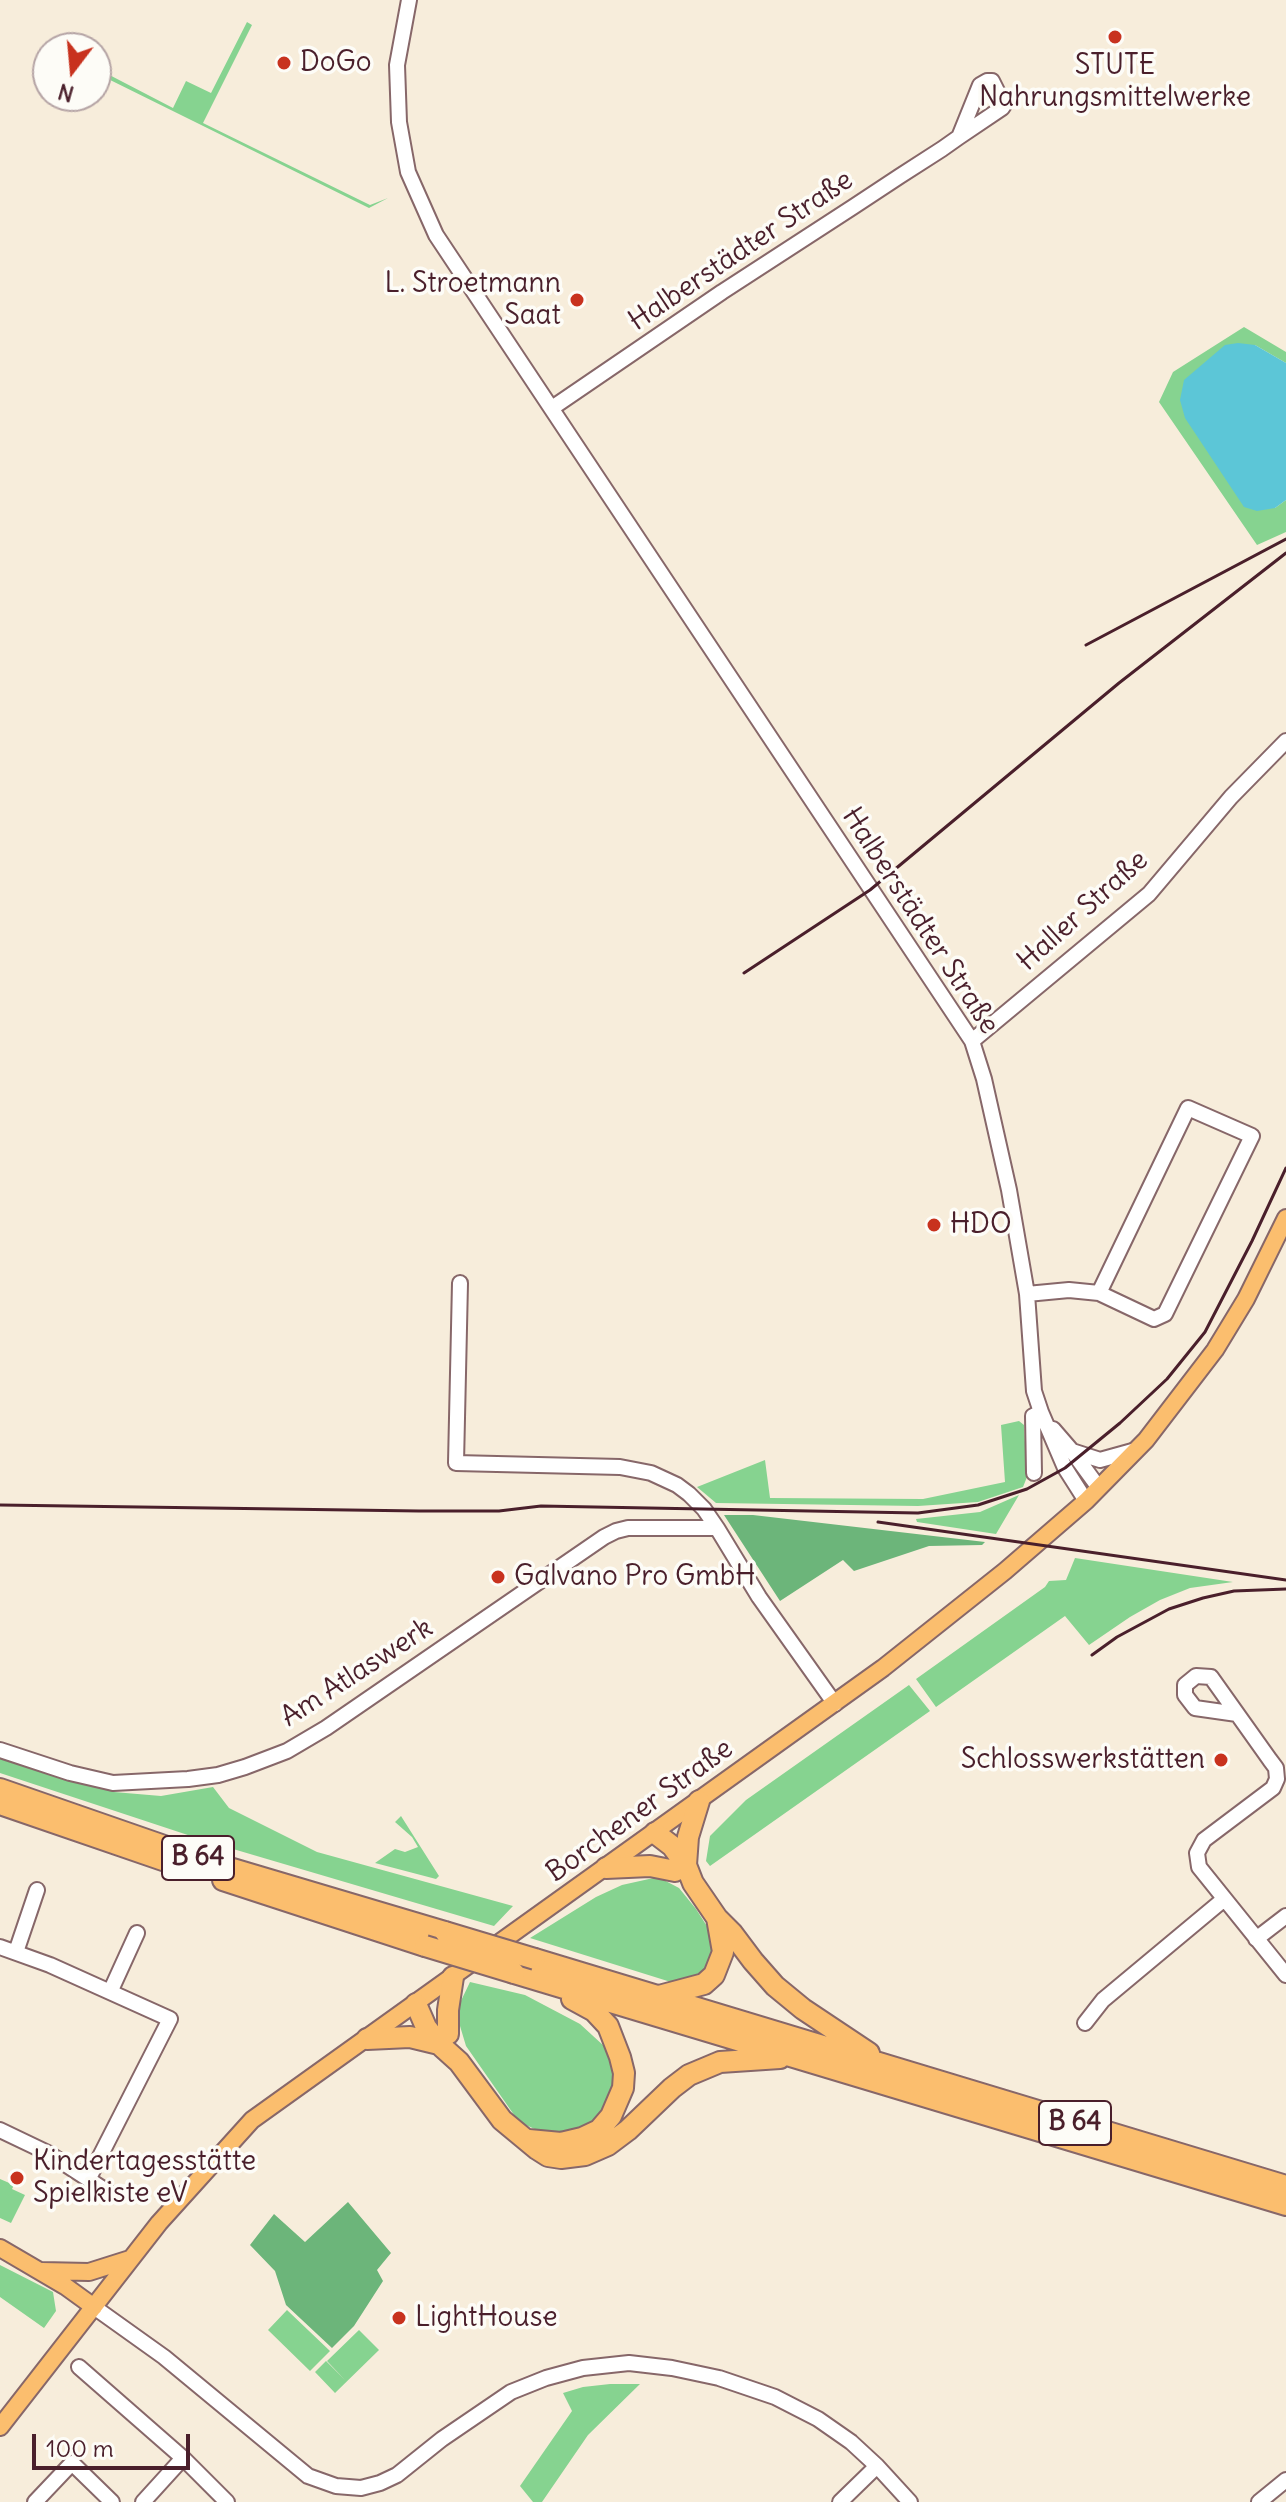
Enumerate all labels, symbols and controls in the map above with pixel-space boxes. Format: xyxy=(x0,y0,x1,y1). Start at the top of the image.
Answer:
marker: STUTE Nahrungsmittelwerke xyxy=(1106,28,1124,46)
north arrow xyxy=(32,32,112,112)
place label: DoGo xyxy=(300,46,372,80)
place label: STUTE Nahrungsmittelwerke xyxy=(979,49,1251,115)
marker: DoGo xyxy=(275,54,293,72)
text: N xyxy=(55,78,77,109)
street label: Halberstädter Straße xyxy=(623,164,859,338)
place label: L. Stroetmann Saat xyxy=(384,267,561,333)
marker: L. Stroetmann Saat xyxy=(568,291,586,309)
street label: Halberstädter Straße xyxy=(834,802,1006,1040)
street label: Haller Straße xyxy=(1011,844,1155,978)
place label: HDO xyxy=(950,1208,1012,1242)
marker: HDO xyxy=(925,1216,943,1234)
place label: Galvano Pro GmbH xyxy=(514,1560,755,1594)
marker: Galvano Pro GmbH xyxy=(489,1568,507,1586)
street label: Am Atlaswerk xyxy=(275,1611,439,1735)
street label: Borchener Straße xyxy=(540,1732,740,1890)
place label: Schlosswerkstätten xyxy=(961,1743,1205,1777)
marker: Schlosswerkstätten xyxy=(1212,1751,1230,1769)
road number: B 64 xyxy=(162,1836,234,1880)
road number: B 64 xyxy=(1039,2101,1111,2145)
place label: Kindertagesstätte Spielkiste eV xyxy=(33,2145,256,2211)
marker: Kindertagesstätte Spielkiste eV xyxy=(8,2169,26,2187)
place label: LightHouse xyxy=(415,2301,557,2335)
marker: LightHouse xyxy=(390,2309,408,2327)
scale bar xyxy=(36,2418,194,2468)
text: 100 m xyxy=(46,2433,114,2463)

